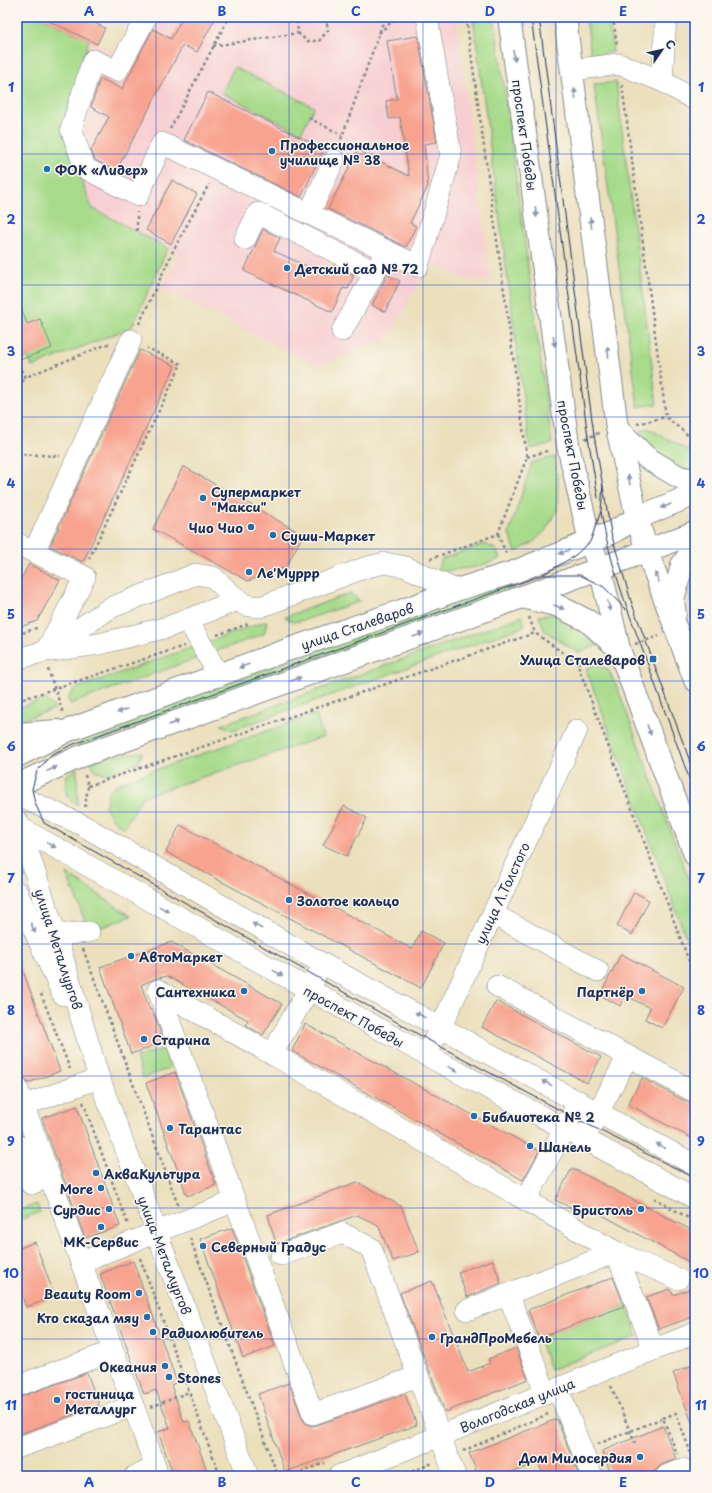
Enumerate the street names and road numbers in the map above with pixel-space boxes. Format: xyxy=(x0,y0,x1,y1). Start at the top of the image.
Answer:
street label: проспект Победы xyxy=(508,78,542,192)
street label: проспект Победы xyxy=(553,398,593,512)
street label: улица Сталеваров xyxy=(298,598,416,654)
street label: улица Л.Толстого xyxy=(470,839,534,947)
street label: улица Металлургов xyxy=(31,886,87,1012)
street label: проспект Победы xyxy=(300,981,408,1051)
street label: улица Металлургов xyxy=(134,1193,196,1317)
street label: Вологодская улица xyxy=(457,1373,578,1437)

